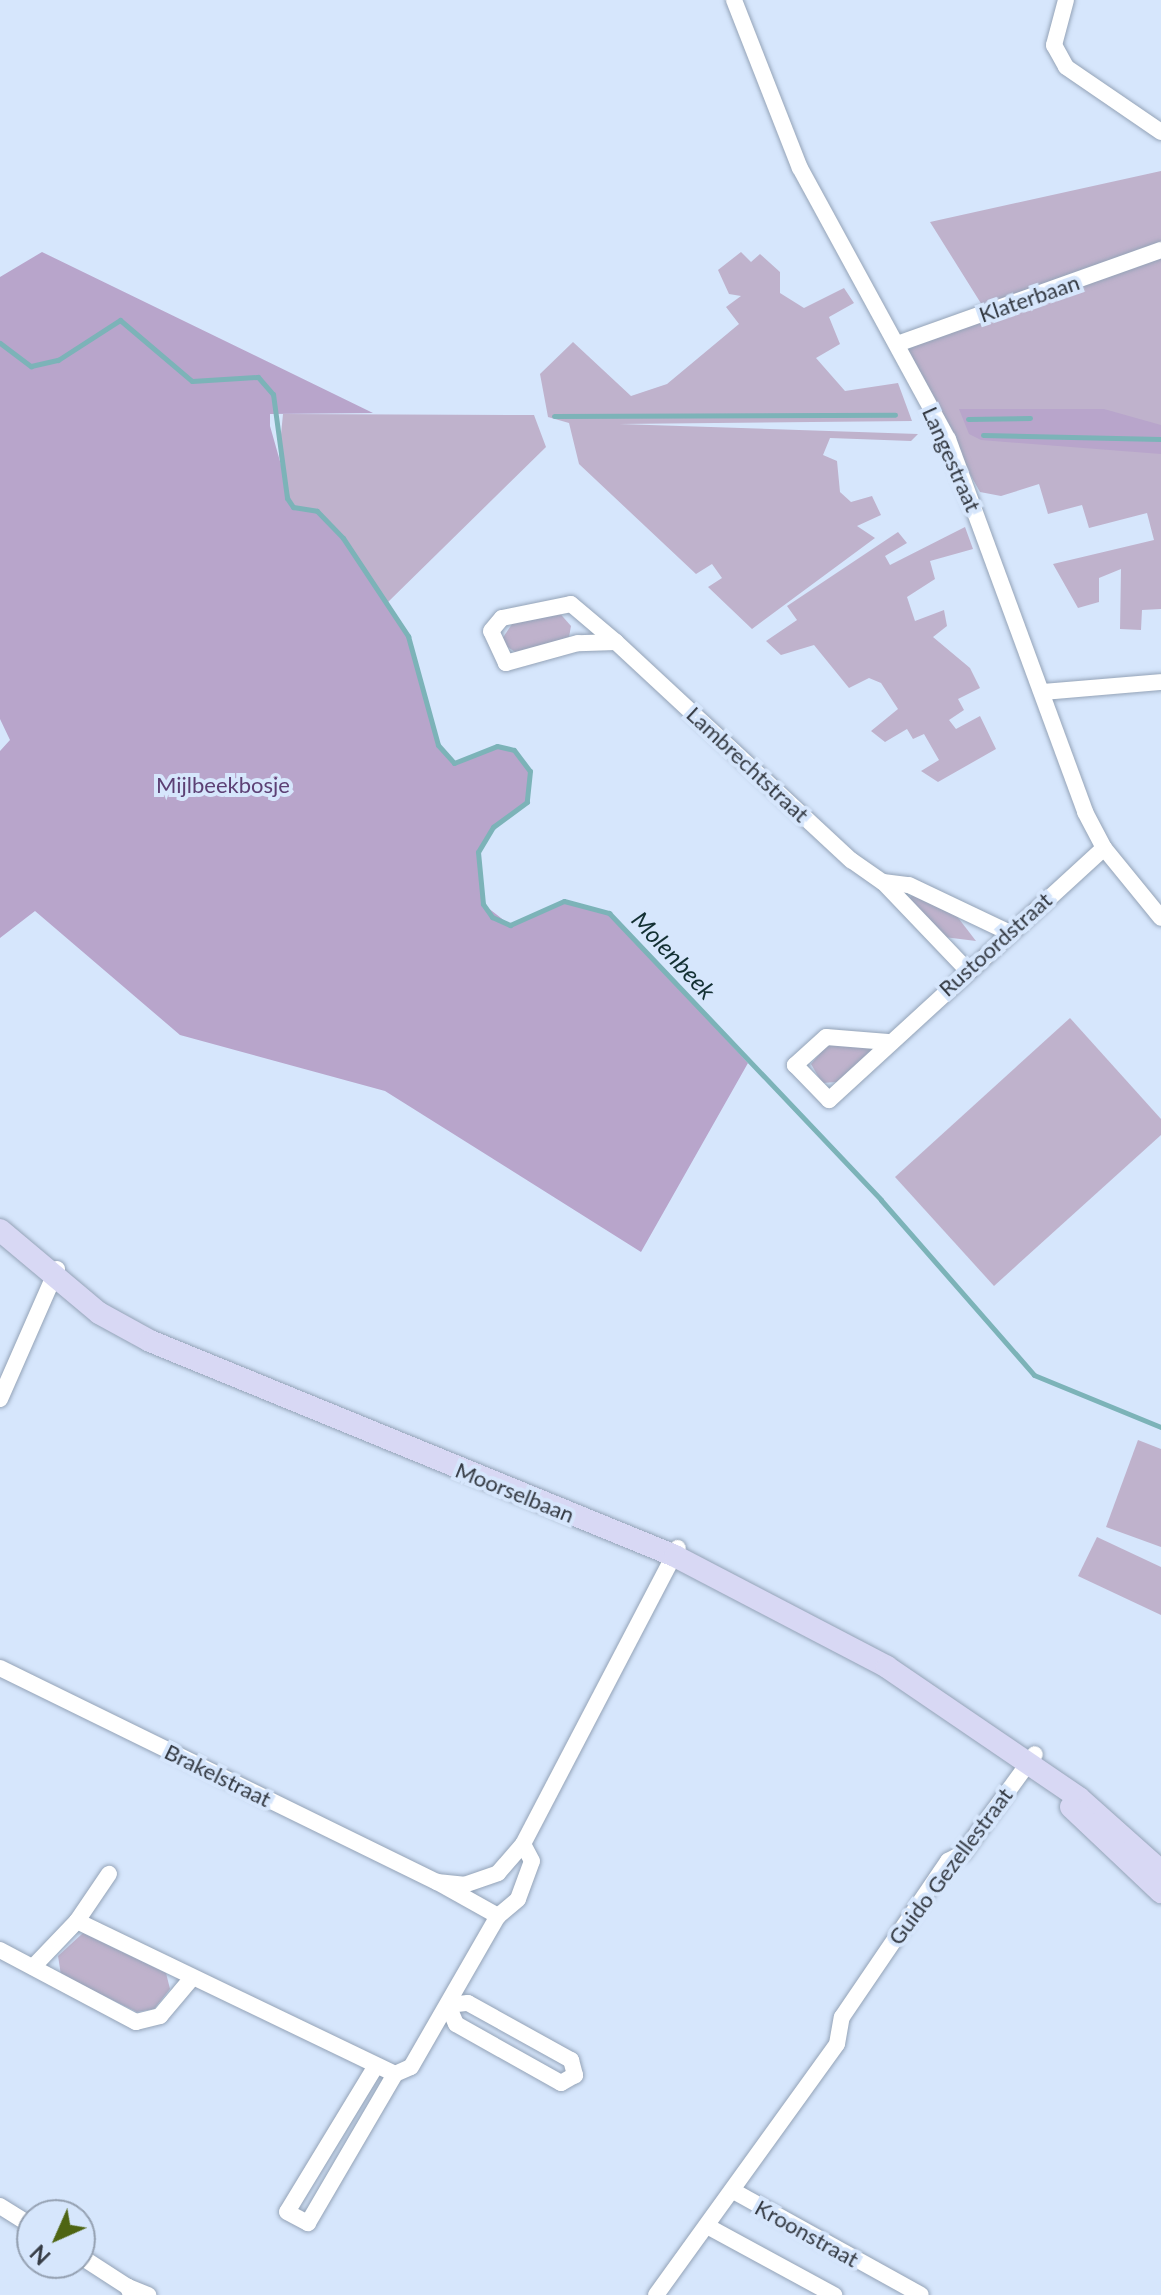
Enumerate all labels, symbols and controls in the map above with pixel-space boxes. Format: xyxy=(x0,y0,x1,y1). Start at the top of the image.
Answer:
street label: Klaterbaan xyxy=(975,269,1083,327)
street label: Langestraat xyxy=(917,402,987,516)
street label: Lambrechtstraat xyxy=(682,701,814,827)
park label: Mijlbeekbosje xyxy=(156,772,290,798)
street label: Rustoordstraat xyxy=(933,886,1057,1002)
water label: Molenbeek xyxy=(626,905,722,1005)
street label: Moorselbaan xyxy=(452,1456,578,1528)
street label: Brakelstraat xyxy=(161,1738,275,1812)
street label: Guido Gezellestraat xyxy=(882,1782,1018,1950)
street label: Kroonstraat xyxy=(751,2194,863,2272)
north arrow xyxy=(16,2199,96,2279)
text: N xyxy=(25,2239,56,2270)

